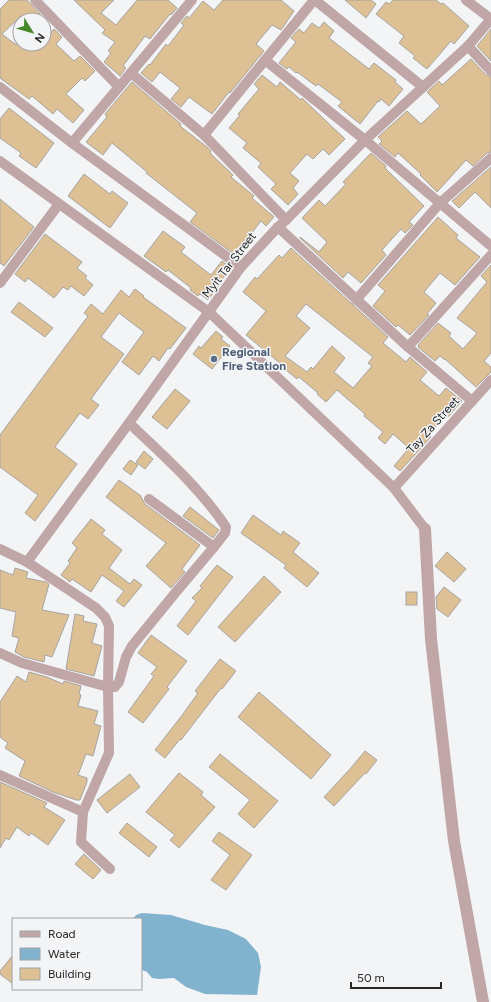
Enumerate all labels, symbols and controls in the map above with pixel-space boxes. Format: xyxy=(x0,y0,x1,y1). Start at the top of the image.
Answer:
north arrow xyxy=(12,12,52,52)
text: N xyxy=(32,30,47,45)
street label: Myit Tar Street xyxy=(199,229,259,301)
place label: Regional Fire Station xyxy=(222,345,286,373)
marker: Regional Fire Station xyxy=(209,354,219,364)
street label: Tay Za Street xyxy=(404,393,462,456)
legend xyxy=(12,918,142,990)
text: Road xyxy=(48,927,76,941)
text: Water xyxy=(48,947,80,961)
scale bar xyxy=(351,964,441,990)
text: Building xyxy=(48,967,91,981)
text: 50 m xyxy=(357,971,385,985)

